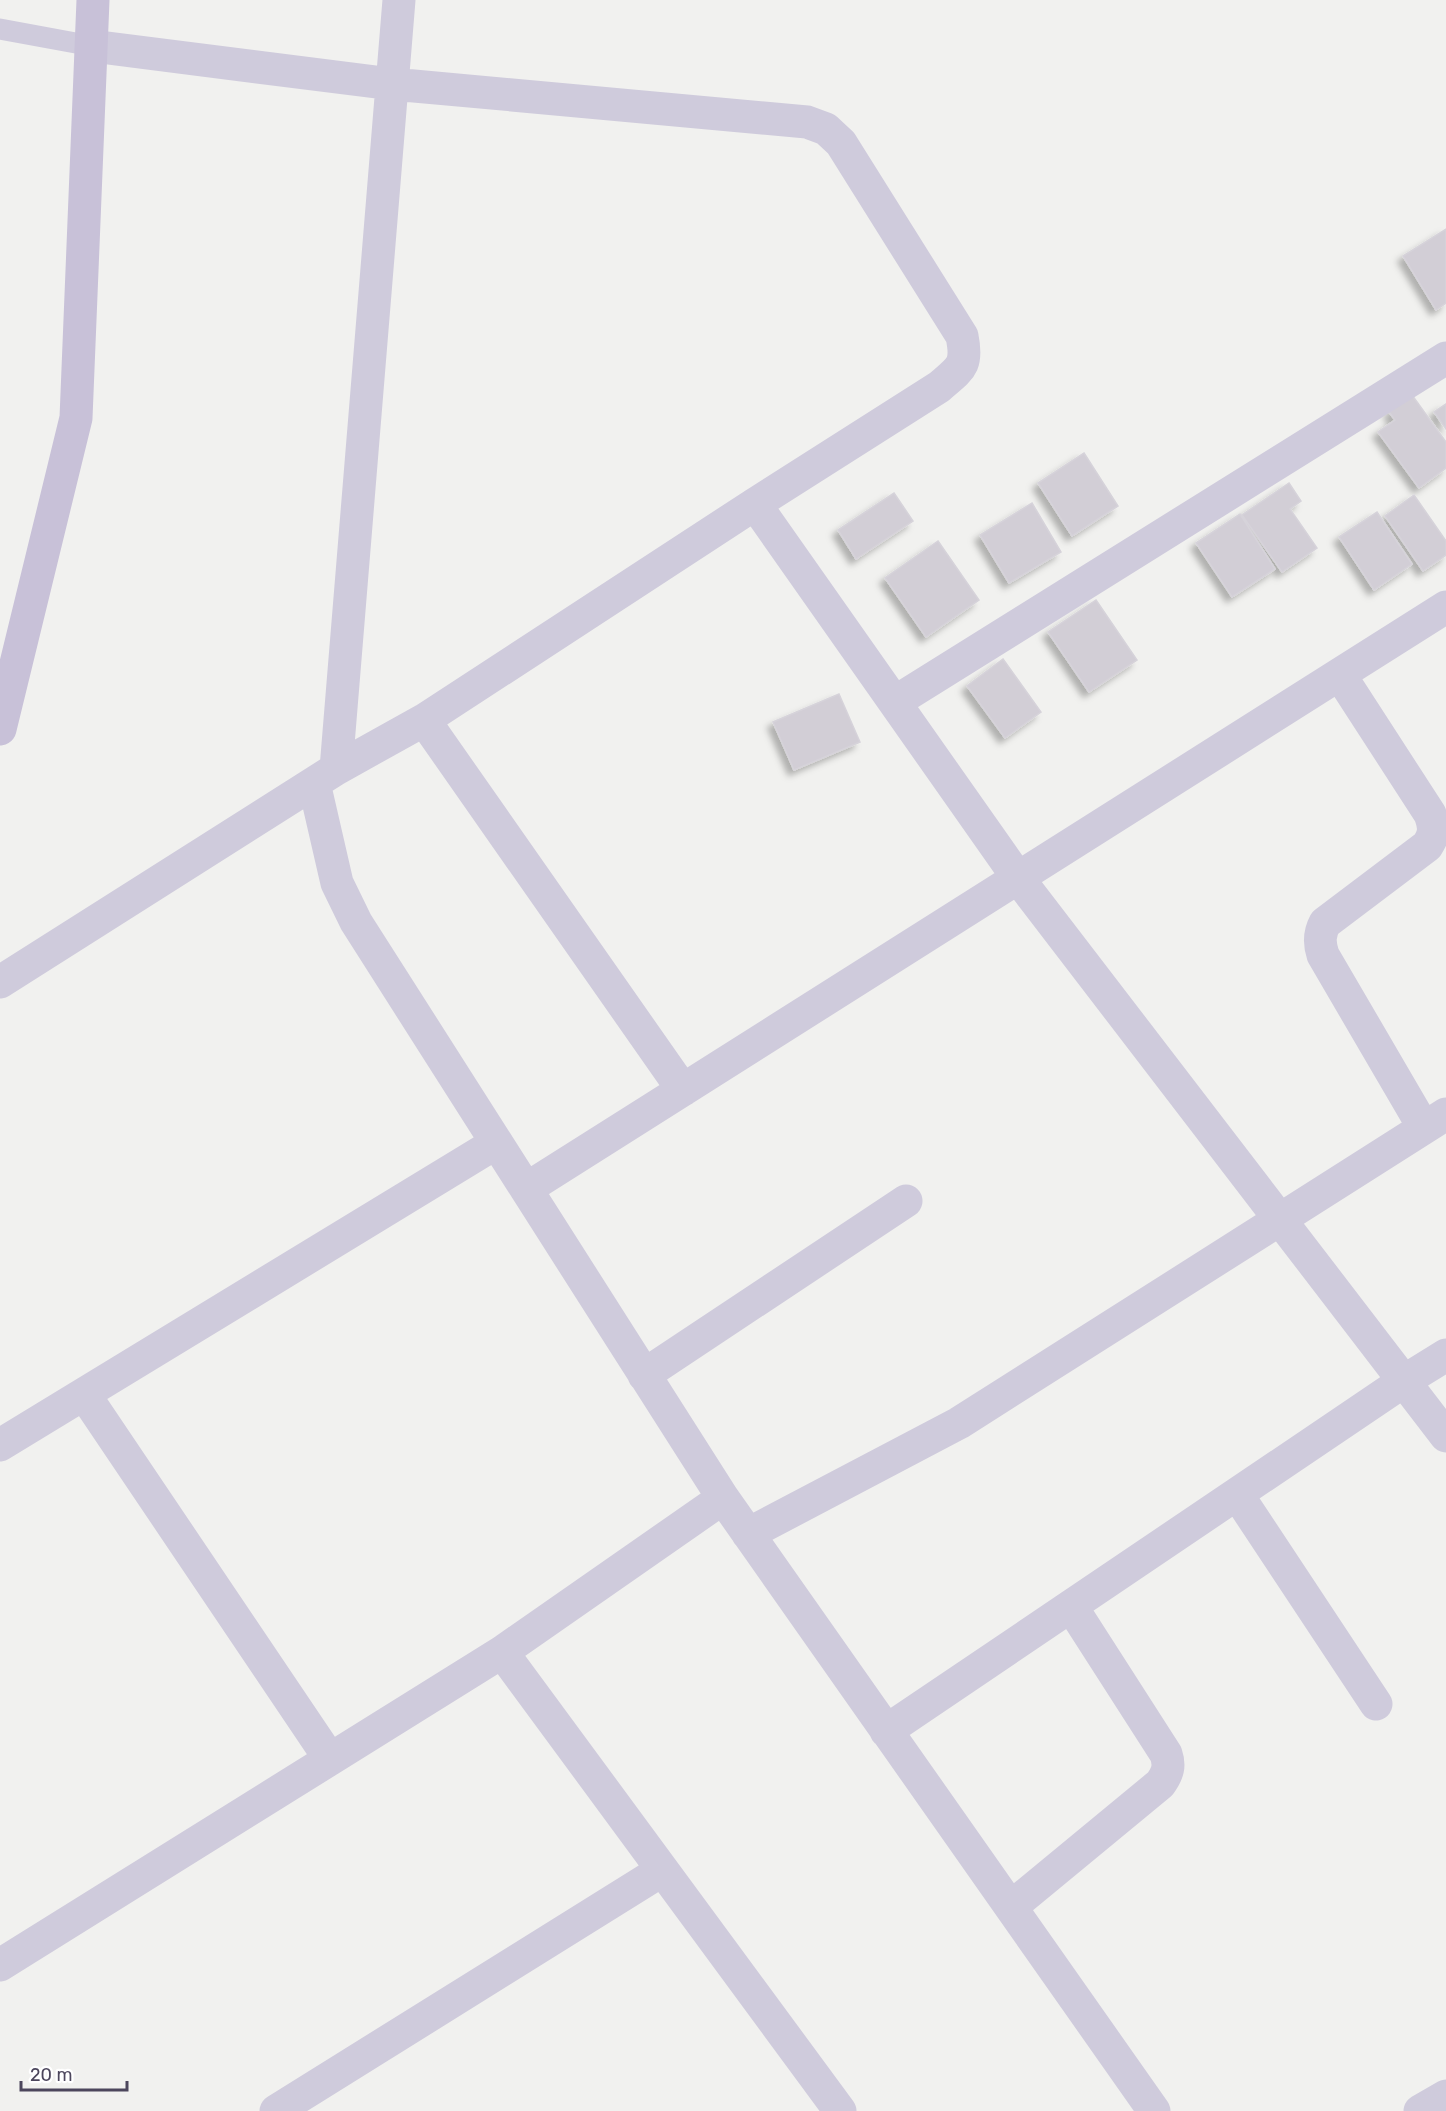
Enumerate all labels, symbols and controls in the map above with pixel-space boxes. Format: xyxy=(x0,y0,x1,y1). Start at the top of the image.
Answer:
scale bar xyxy=(21,2054,128,2092)
text: 20 m xyxy=(30,2064,72,2086)

